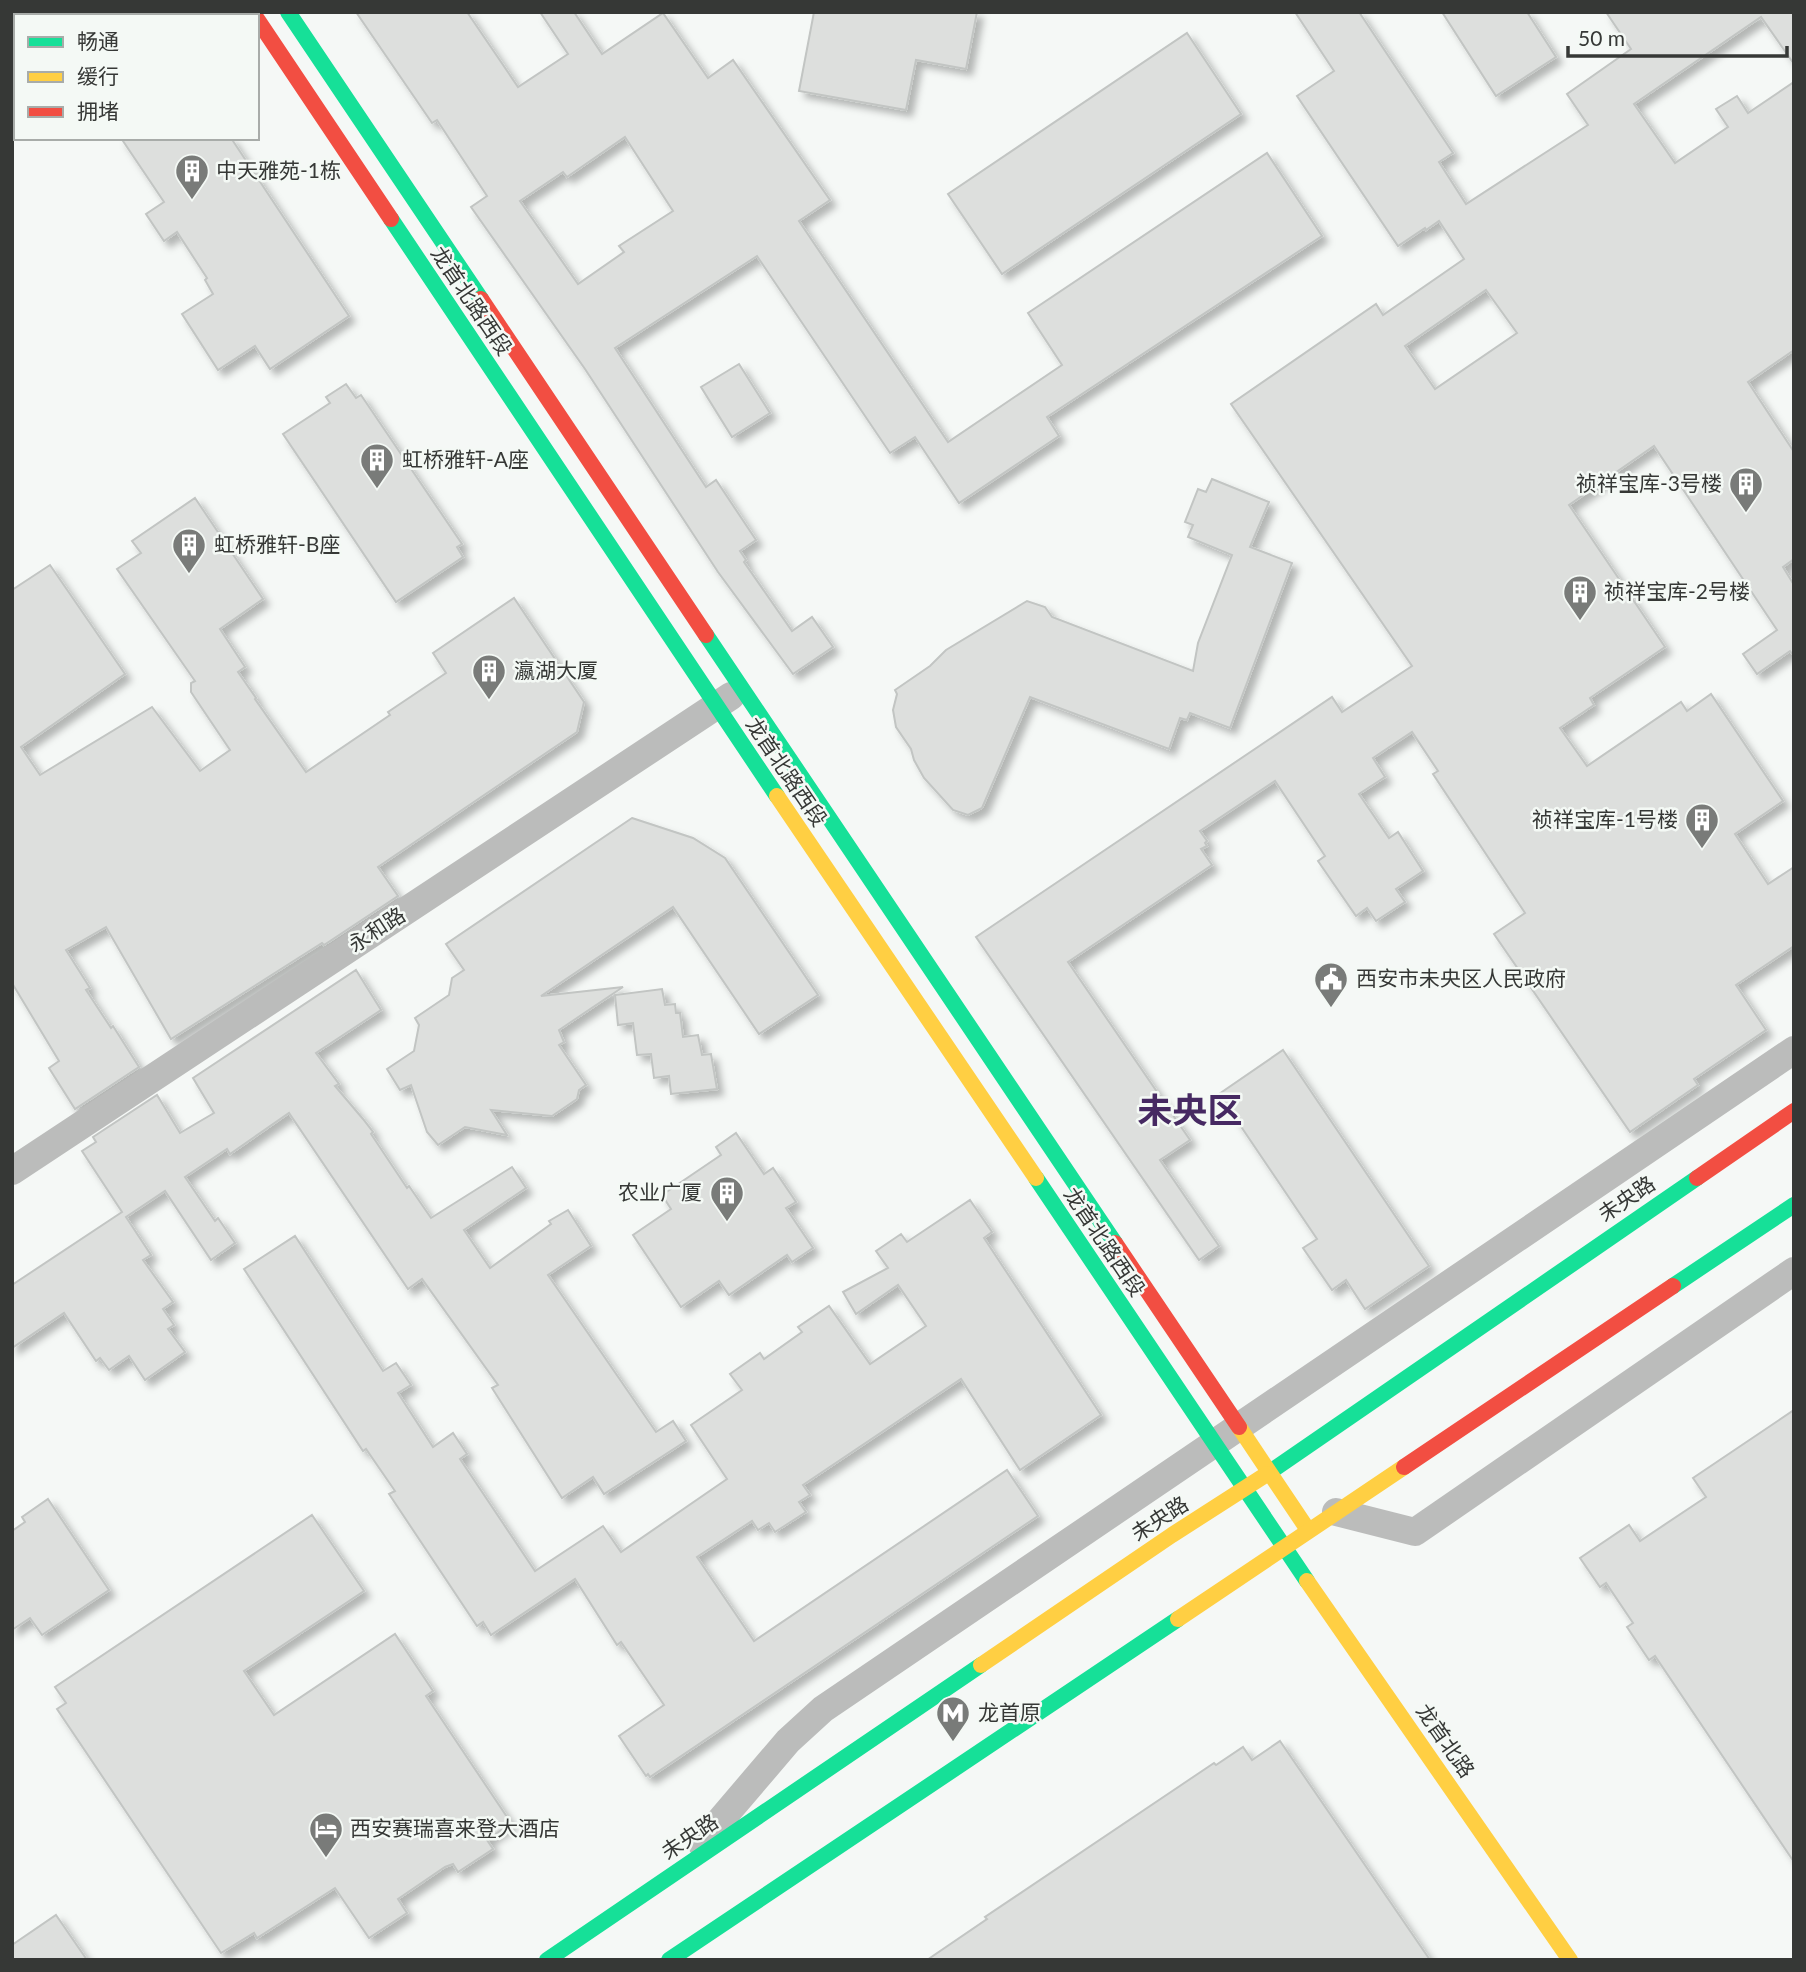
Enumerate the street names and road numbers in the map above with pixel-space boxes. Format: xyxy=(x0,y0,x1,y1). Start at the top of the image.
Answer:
street label: 龙首北路西段 xyxy=(427,241,518,359)
street label: 龙首北路西段 xyxy=(742,712,833,830)
street label: 永和路 xyxy=(343,901,409,956)
street label: 未央路 xyxy=(1593,1170,1659,1226)
street label: 龙首北路西段 xyxy=(1060,1182,1151,1300)
street label: 未央路 xyxy=(1126,1490,1192,1545)
street label: 龙首北路 xyxy=(1412,1699,1481,1782)
street label: 未央路 xyxy=(656,1808,722,1864)

